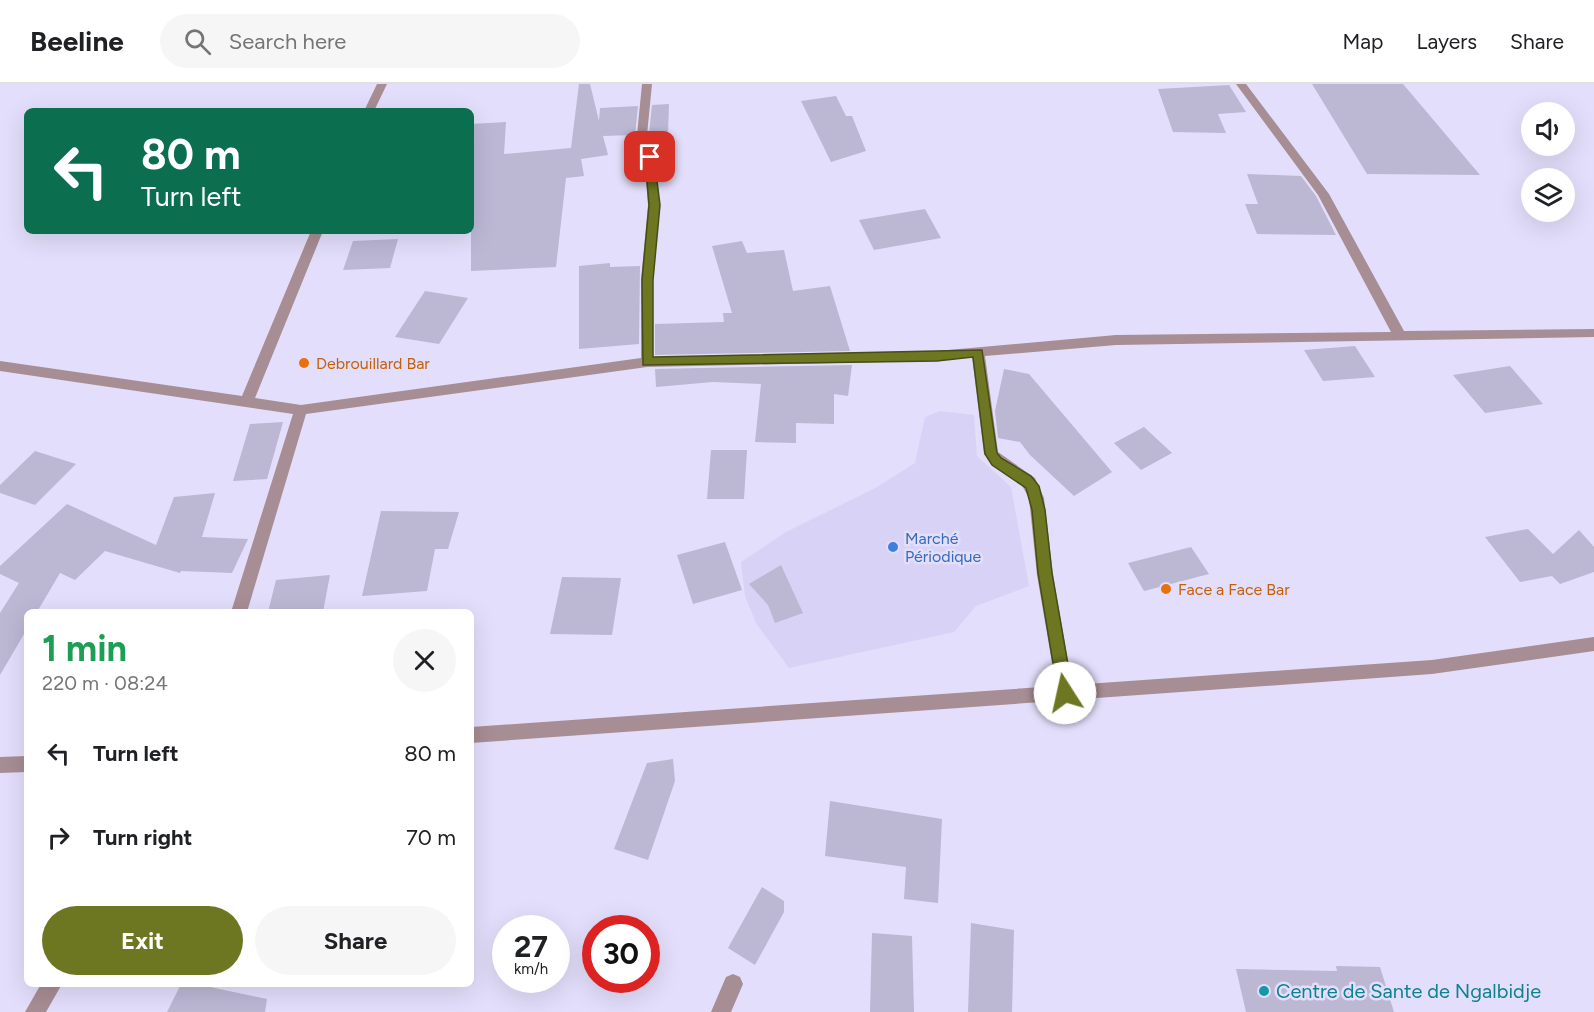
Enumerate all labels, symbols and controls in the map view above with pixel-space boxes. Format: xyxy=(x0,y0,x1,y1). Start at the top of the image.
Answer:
search box xyxy=(160,14,580,68)
text: Beeline xyxy=(30,24,124,58)
icon: search xyxy=(181,25,214,58)
text: Search here xyxy=(229,28,346,55)
text: Map xyxy=(1343,29,1383,54)
text: Layers xyxy=(1416,29,1477,54)
text: Share xyxy=(1510,29,1564,54)
map controls xyxy=(1521,102,1575,222)
button: sound xyxy=(1521,102,1575,156)
text: 80 m xyxy=(141,129,241,180)
pin xyxy=(624,131,675,182)
icon: left xyxy=(42,132,120,210)
icon: arrive xyxy=(633,140,666,173)
button: layers xyxy=(1521,168,1575,222)
text: Turn left xyxy=(141,180,241,213)
place label: Debrouillard Bar xyxy=(316,354,430,373)
marker: Debrouillard Bar xyxy=(297,356,311,370)
place label: Marché Périodique xyxy=(905,529,982,566)
marker: Marché Périodique xyxy=(886,540,900,554)
place label: Face a Face Bar xyxy=(1178,580,1290,599)
marker: Face a Face Bar xyxy=(1159,582,1173,596)
text: 1 min xyxy=(42,627,127,670)
button: close xyxy=(393,629,456,692)
position arrow xyxy=(1033,661,1097,725)
text: 220 m · 08:24 xyxy=(42,671,168,695)
icon: left xyxy=(42,737,75,770)
text: Turn left xyxy=(93,740,179,767)
text: 80 m xyxy=(404,740,456,767)
icon: right xyxy=(42,821,75,854)
text: Turn right xyxy=(93,824,192,851)
text: 70 m xyxy=(406,824,456,851)
button: Exit xyxy=(42,906,243,975)
button: Share xyxy=(255,906,456,975)
speed limit sign: 30 xyxy=(582,915,660,993)
text: 27 xyxy=(514,928,548,965)
text: km/h xyxy=(514,960,548,978)
place label: Centre de Sante de Ngalbidje xyxy=(1276,979,1541,1003)
marker: Centre de Sante de Ngalbidje xyxy=(1257,984,1271,998)

